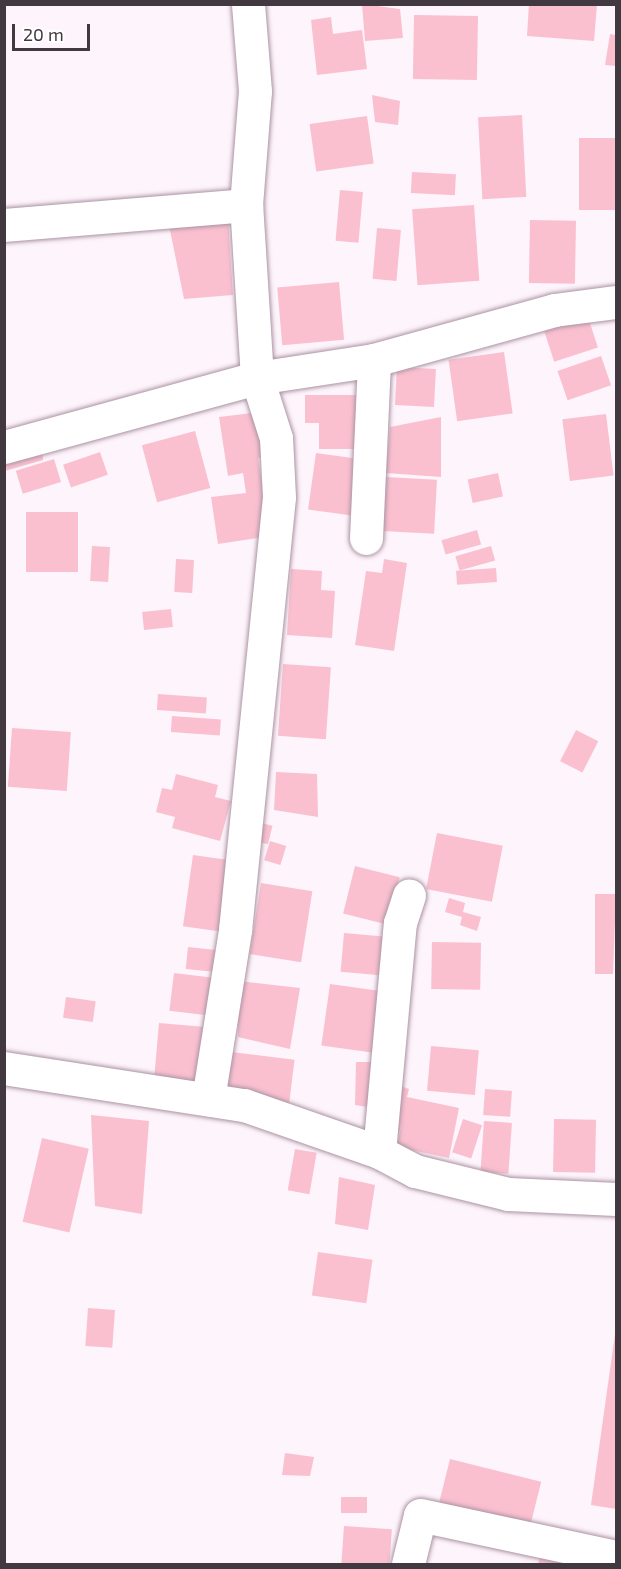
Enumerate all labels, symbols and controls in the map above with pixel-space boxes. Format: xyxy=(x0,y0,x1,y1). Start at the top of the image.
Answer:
scale bar xyxy=(15,12,93,50)
text: 20 m xyxy=(23,23,64,45)

